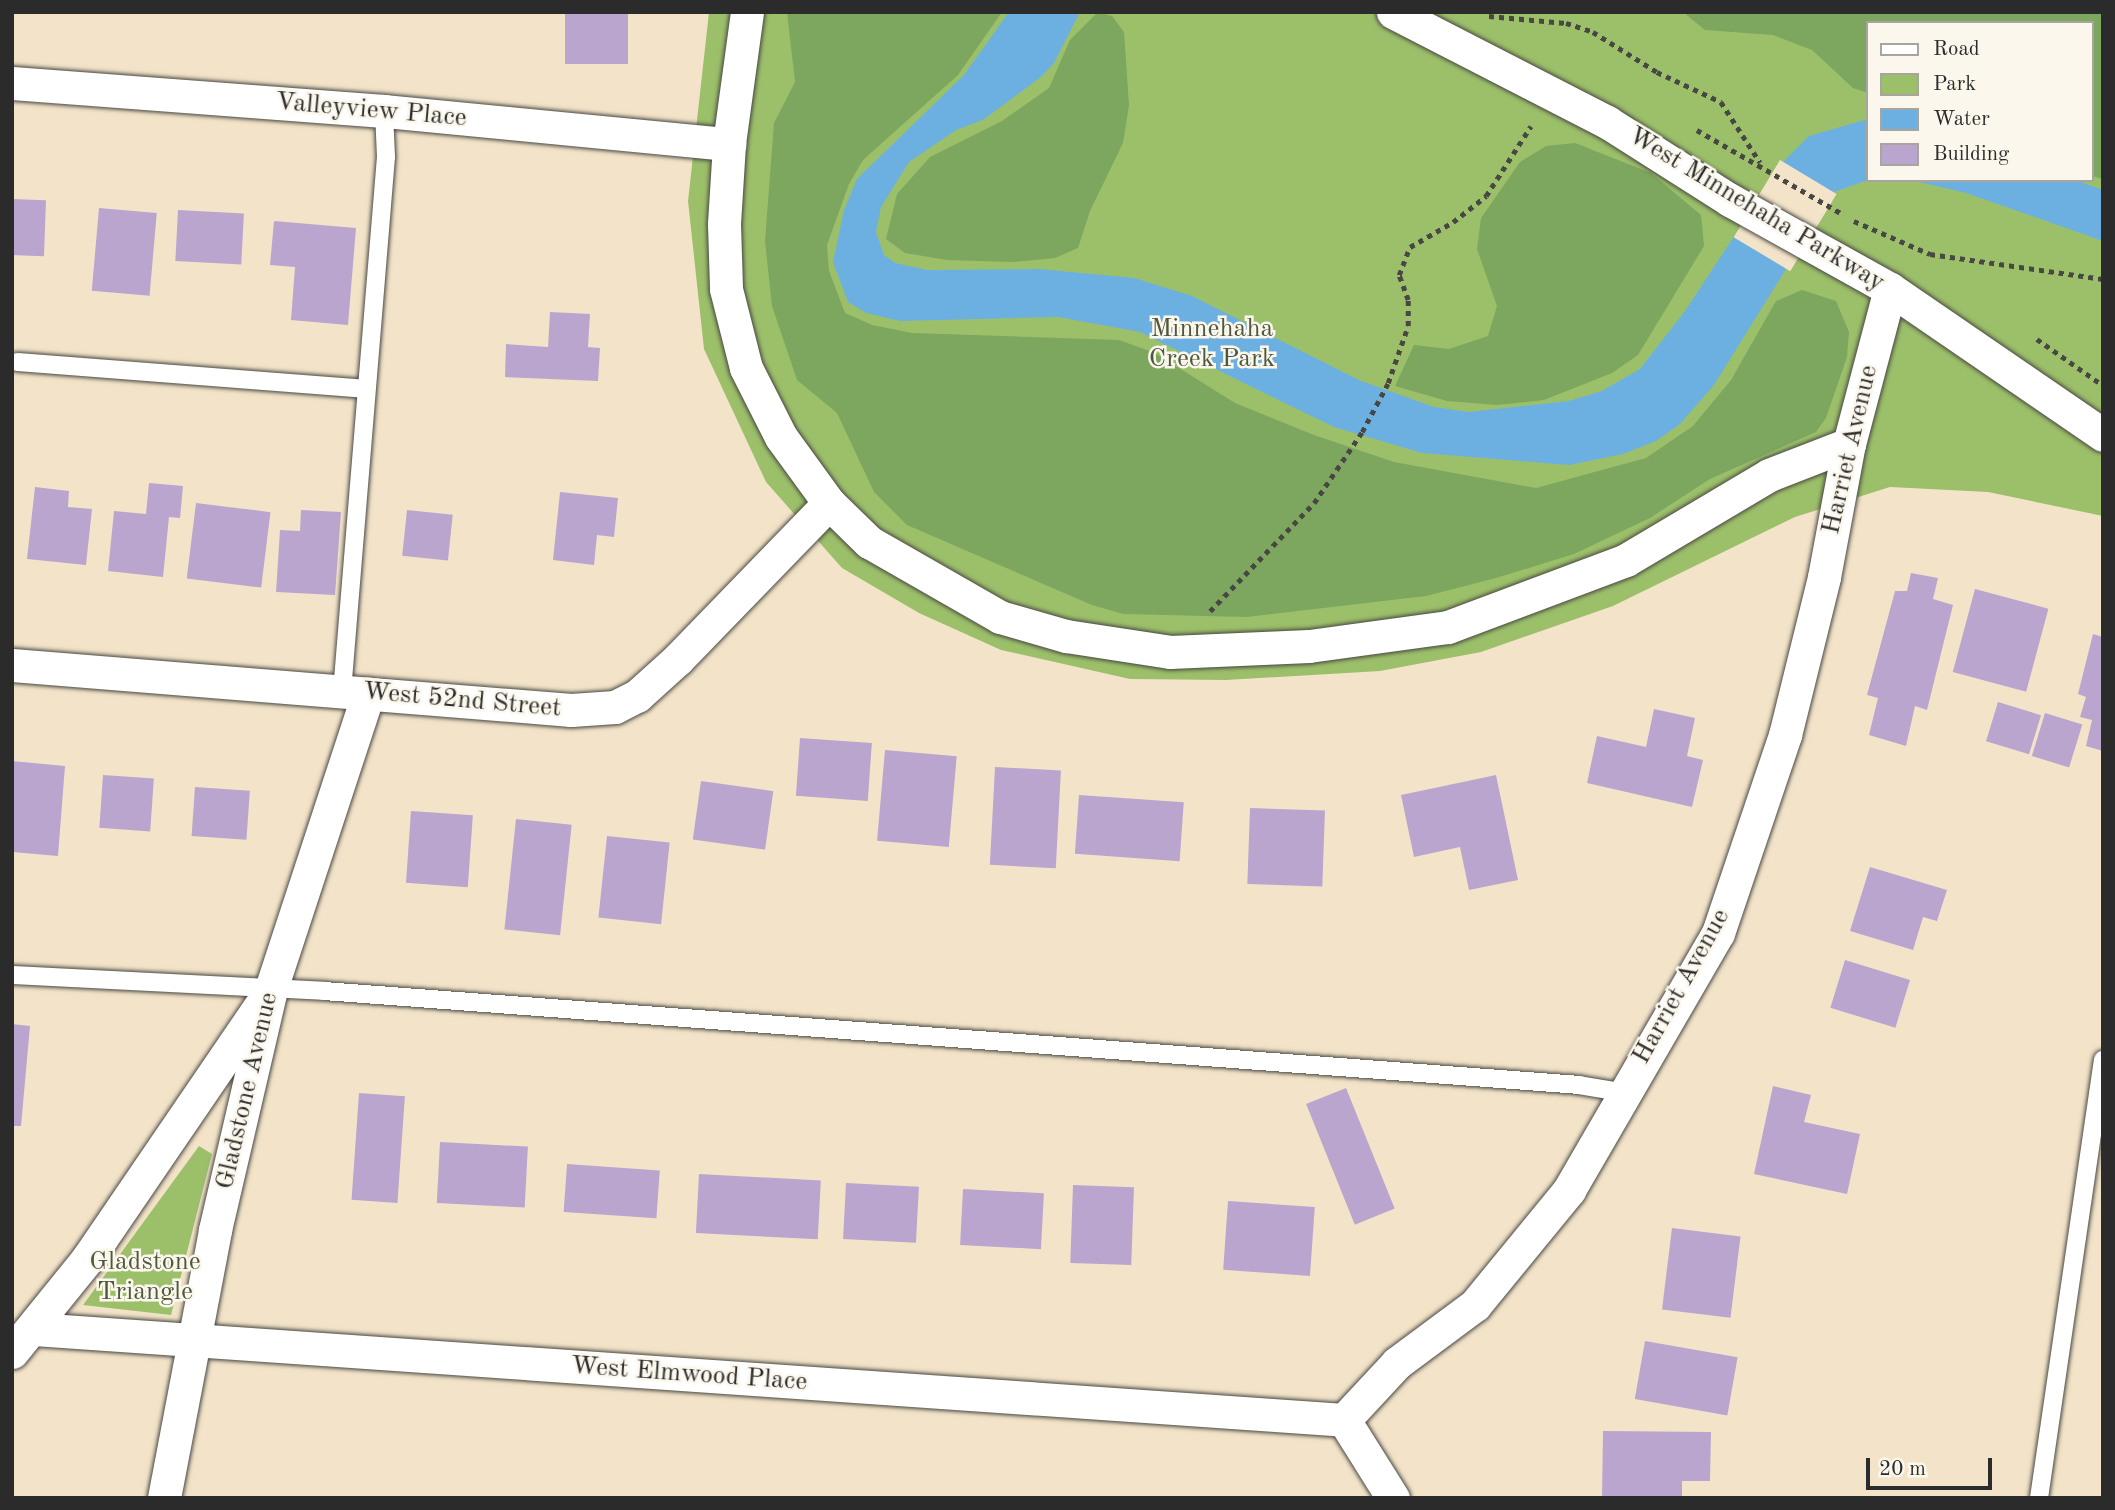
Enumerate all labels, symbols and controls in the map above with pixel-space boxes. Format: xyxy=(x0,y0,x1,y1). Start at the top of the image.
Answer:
legend xyxy=(1867,21,2094,182)
text: Road xyxy=(1933,39,1980,60)
text: Park xyxy=(1933,74,1976,95)
street label: Valleyview Place xyxy=(274,87,468,135)
text: Water xyxy=(1933,109,1990,130)
street label: West Minnehaha Parkway xyxy=(1622,121,1890,299)
text: Building xyxy=(1933,144,2009,165)
park label: Minnehaha Creek Park xyxy=(1149,314,1275,376)
street label: Harriet Avenue xyxy=(1816,362,1886,538)
street label: West 52nd Street xyxy=(362,677,562,725)
street label: Harriet Avenue xyxy=(1627,904,1737,1070)
street label: Gladstone Avenue xyxy=(210,989,286,1193)
park label: Gladstone Triangle xyxy=(89,1247,201,1308)
street label: West Elmwood Place xyxy=(570,1351,808,1399)
scale bar xyxy=(1870,1444,1996,1488)
text: 20 m xyxy=(1879,1459,1926,1480)

